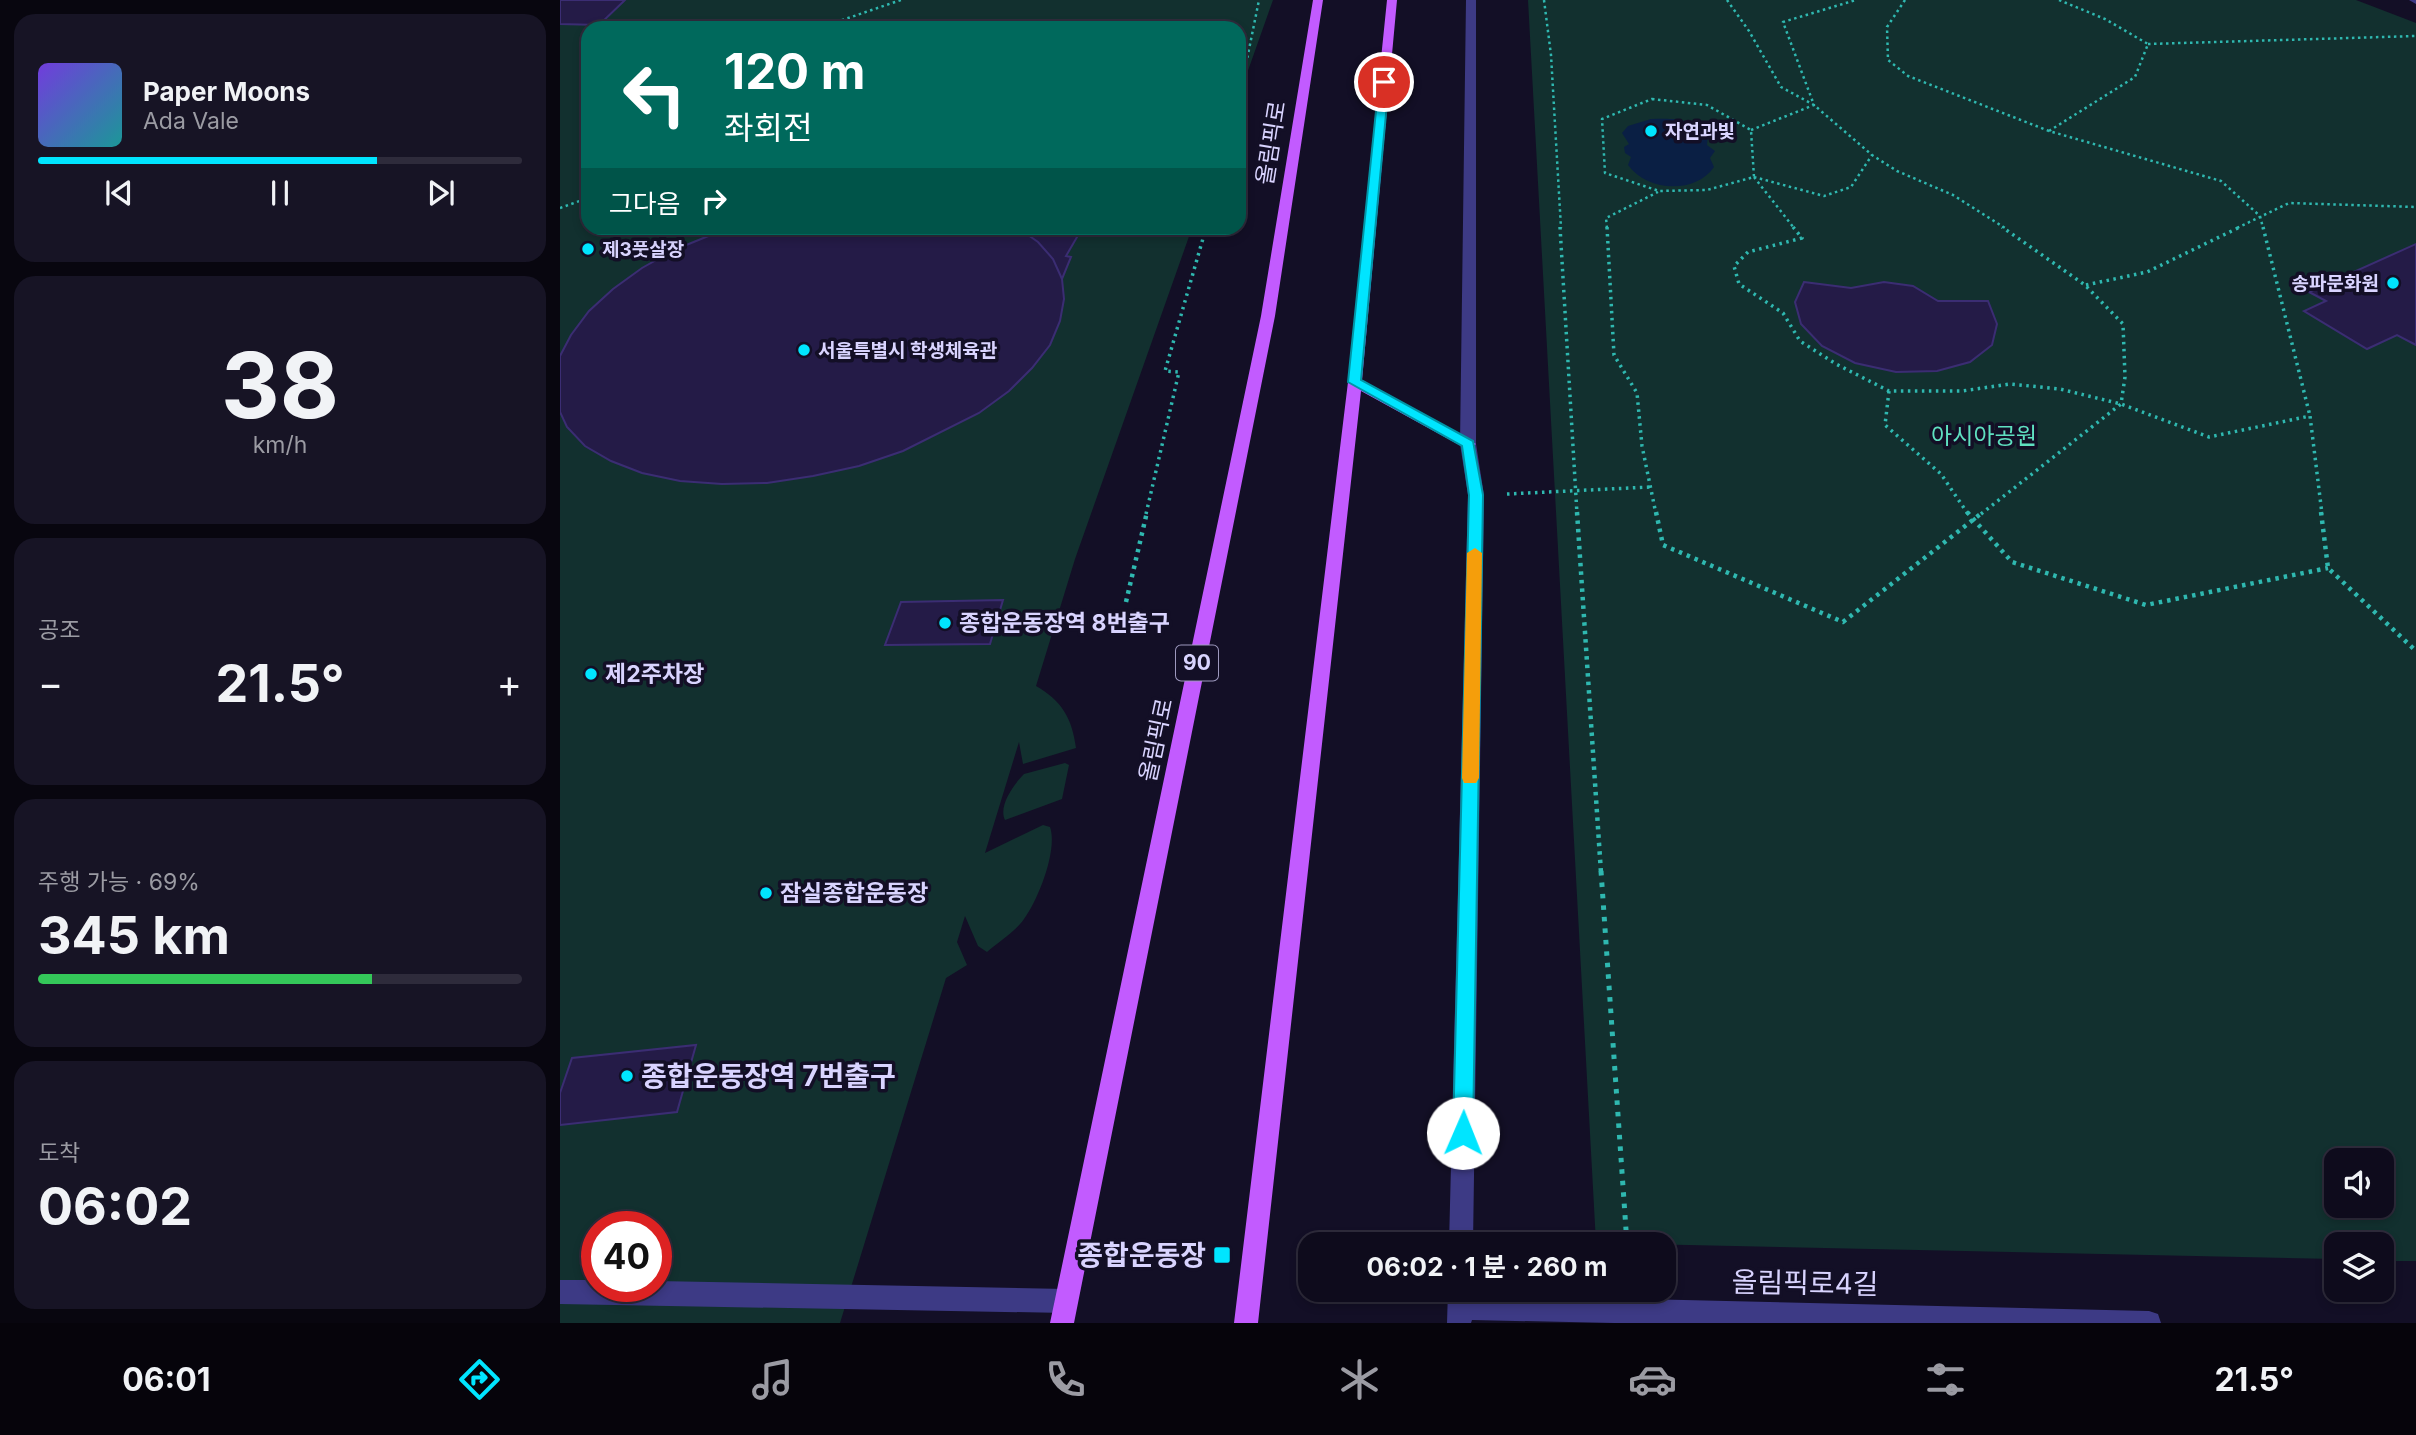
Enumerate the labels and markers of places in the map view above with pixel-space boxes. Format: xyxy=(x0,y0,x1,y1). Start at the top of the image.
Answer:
pin xyxy=(1354,52,1414,112)
place label: 자연과빛 xyxy=(1665,120,1735,143)
marker: 자연과빛 xyxy=(1643,123,1659,139)
place label: 제3풋살장 xyxy=(602,238,684,261)
marker: 제3풋살장 xyxy=(580,241,596,257)
place label: 송파문화원 xyxy=(2292,272,2379,295)
marker: 송파문화원 xyxy=(2385,275,2401,291)
place label: 서울특별시 학생체육관 xyxy=(818,339,998,362)
marker: 서울특별시 학생체육관 xyxy=(796,342,812,358)
place label: 종합운동장역 8번출구 xyxy=(959,609,1170,637)
marker: 종합운동장역 8번출구 xyxy=(937,615,953,631)
place label: 제2주차장 xyxy=(605,660,704,688)
marker: 제2주차장 xyxy=(583,666,599,682)
place label: 잠실종합운동장 xyxy=(780,879,928,907)
marker: 잠실종합운동장 xyxy=(758,885,774,901)
place label: 종합운동장역 7번출구 xyxy=(641,1059,896,1093)
marker: 종합운동장역 7번출구 xyxy=(619,1068,635,1084)
place label: 종합운동장 xyxy=(1077,1238,1206,1272)
marker: 종합운동장 xyxy=(1212,1245,1232,1265)

